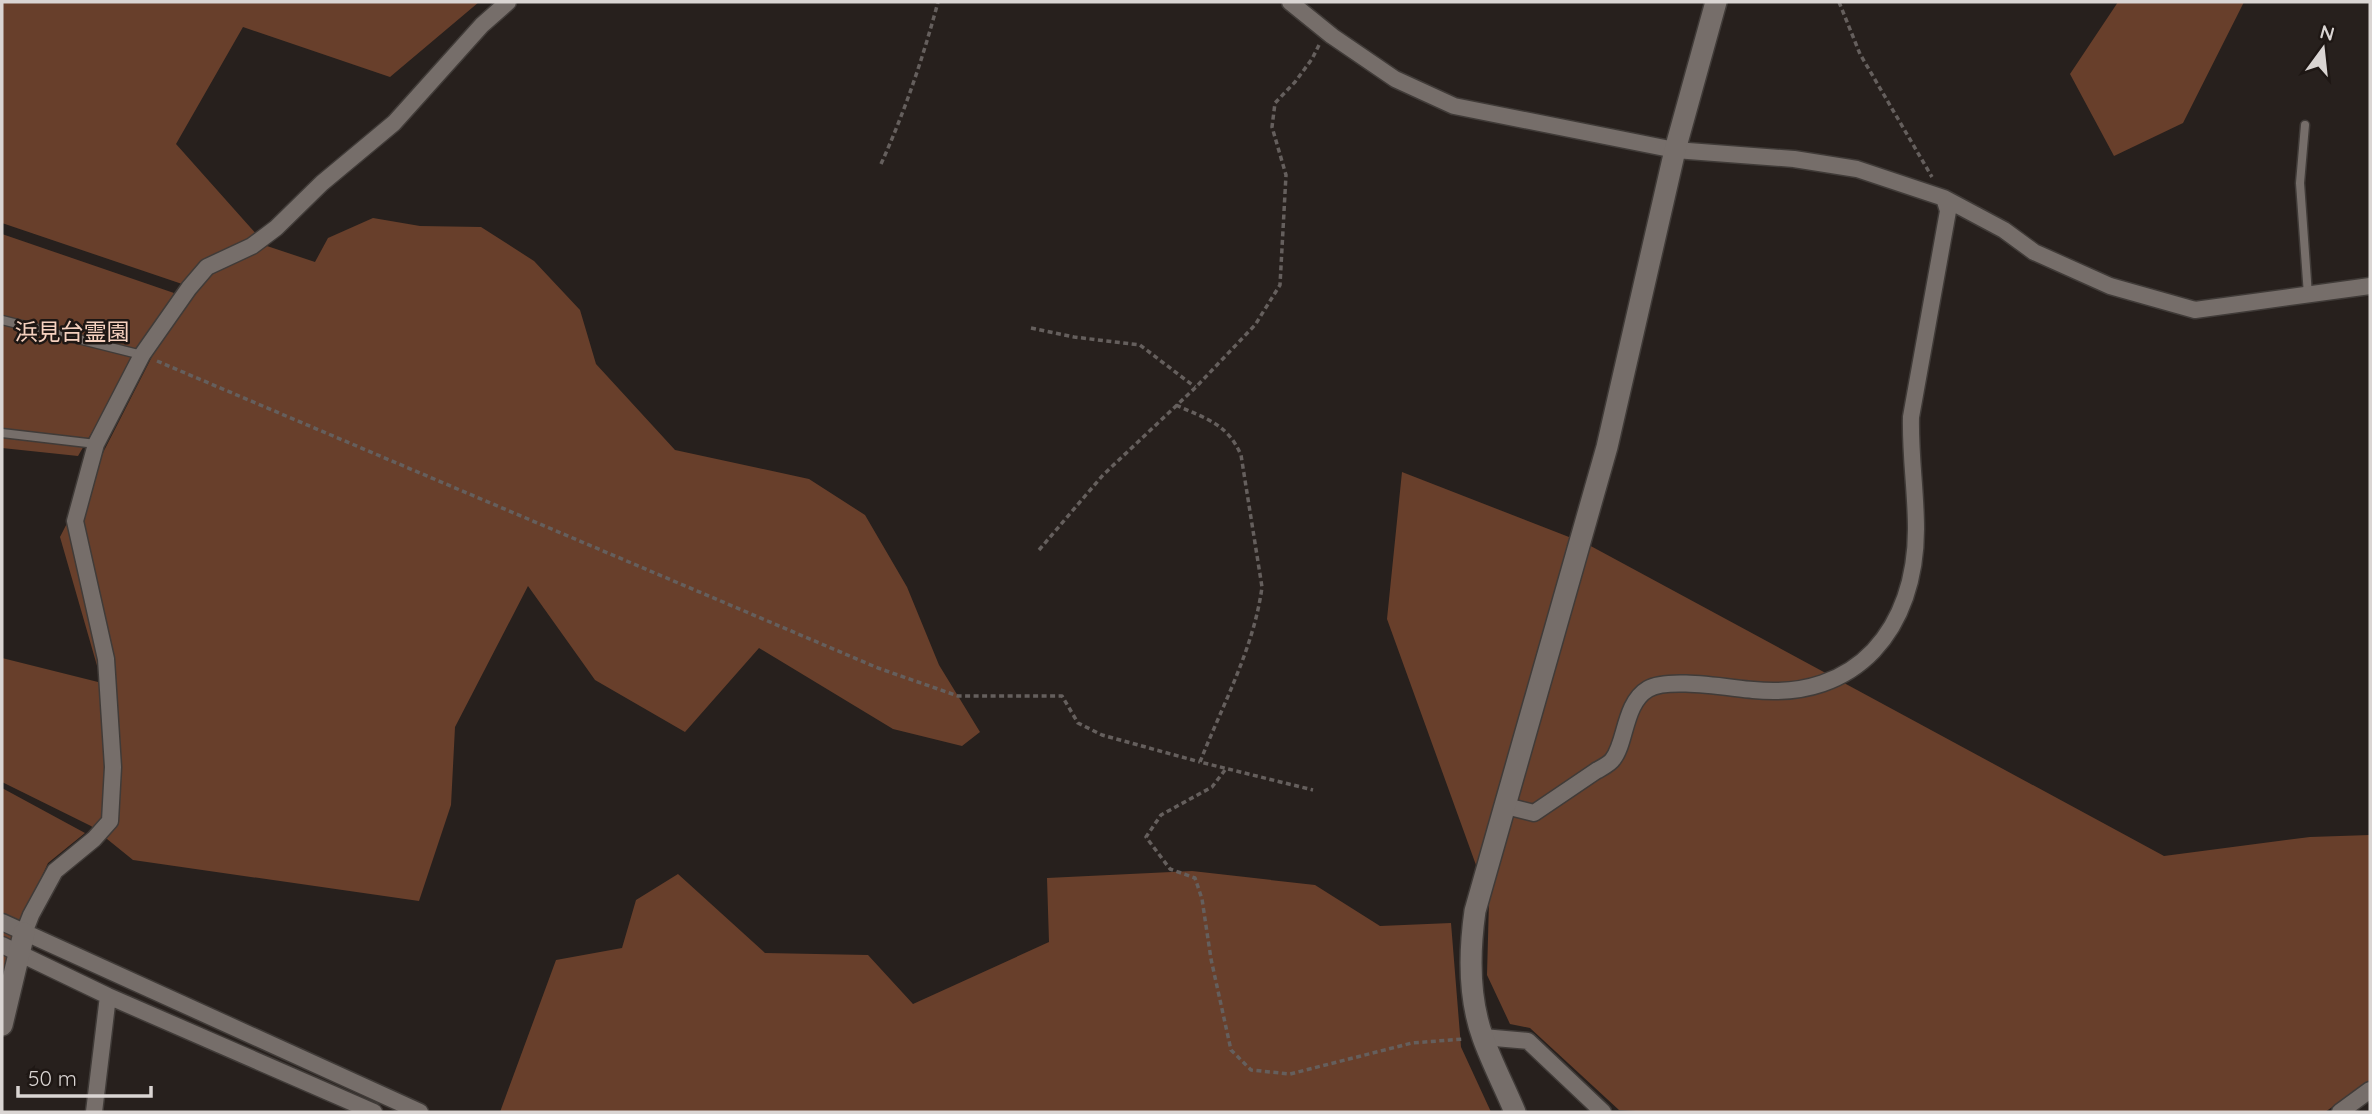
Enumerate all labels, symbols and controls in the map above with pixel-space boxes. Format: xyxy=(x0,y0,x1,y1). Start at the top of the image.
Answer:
north arrow xyxy=(2288,14,2358,84)
text: N xyxy=(2318,19,2337,46)
park label: 浜見台霊園 xyxy=(15,317,130,346)
scale bar xyxy=(18,1054,150,1098)
text: 50 m xyxy=(28,1065,77,1091)

